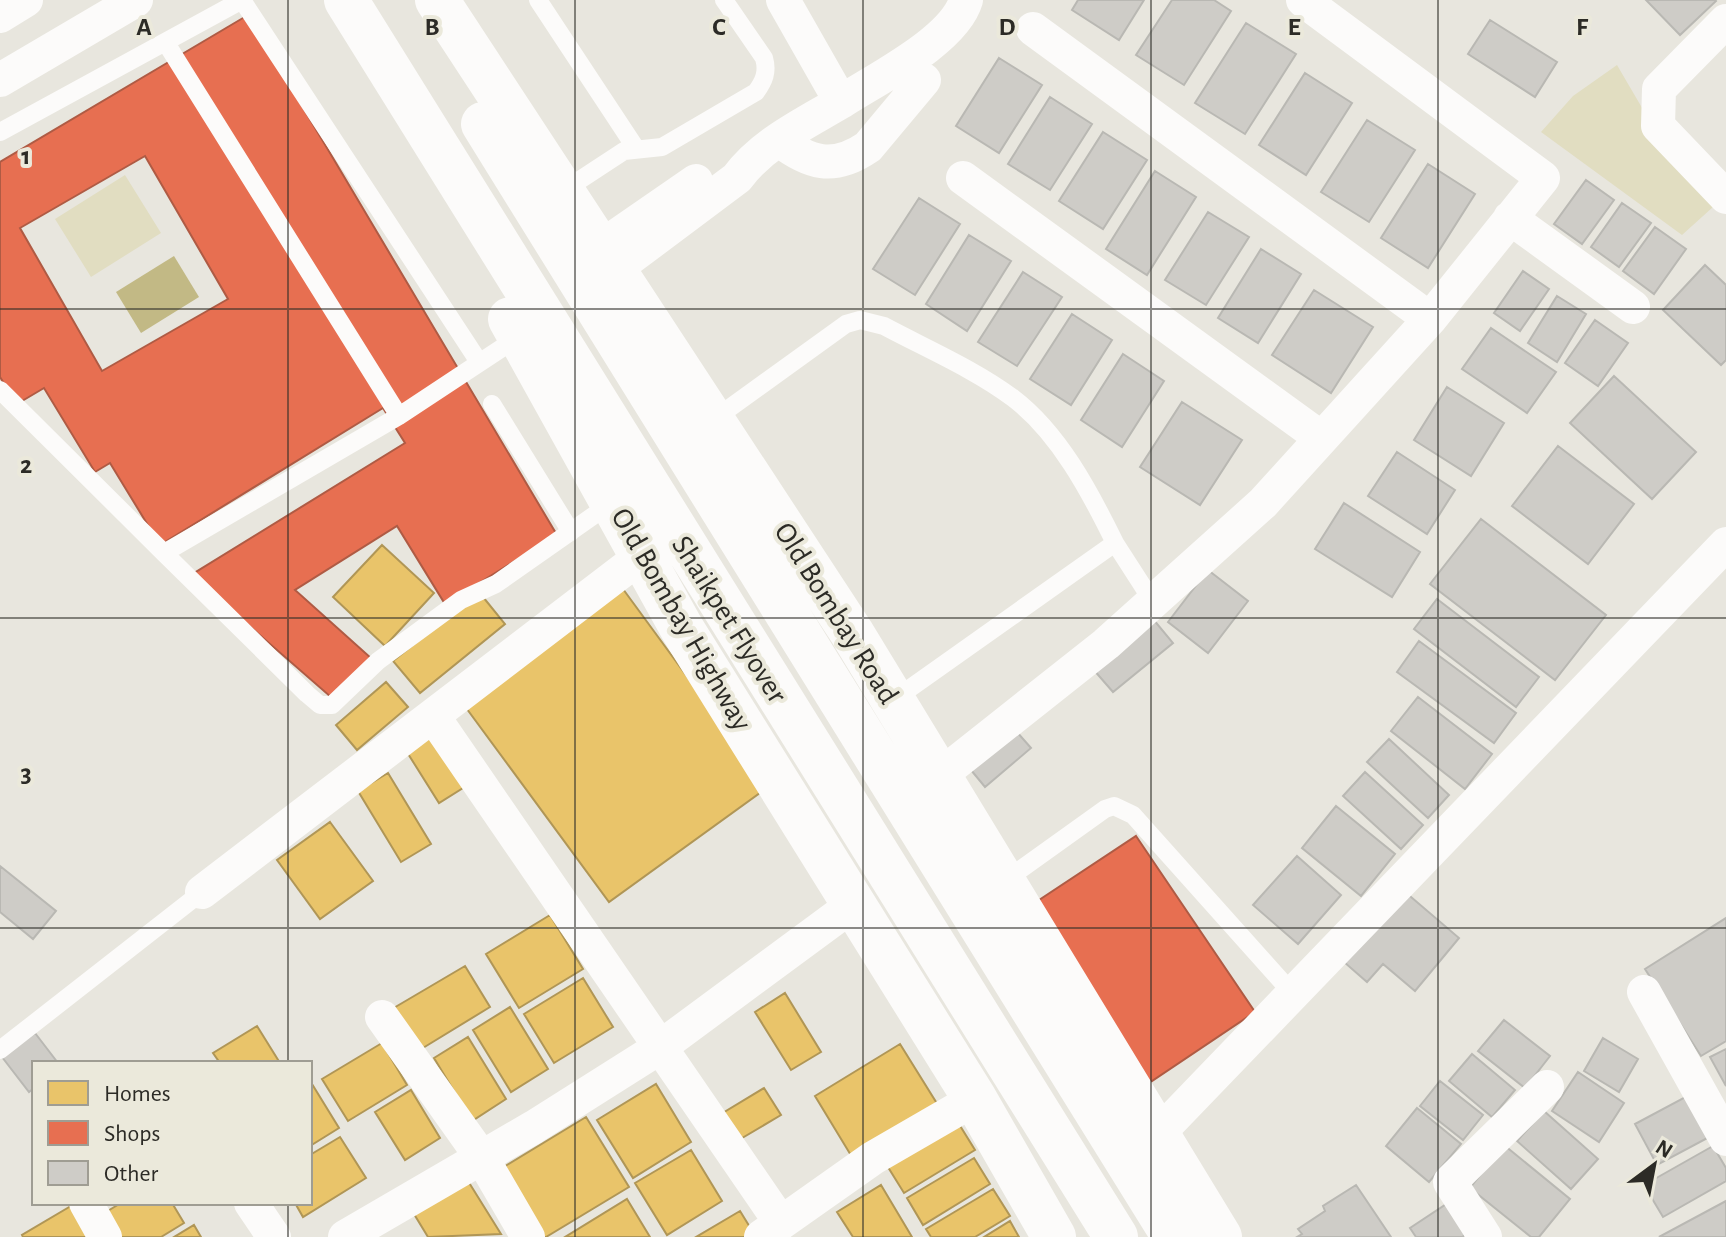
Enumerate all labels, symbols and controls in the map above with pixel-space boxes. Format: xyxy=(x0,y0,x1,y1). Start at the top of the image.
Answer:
text: A xyxy=(136,14,152,40)
text: B xyxy=(424,14,440,40)
text: C xyxy=(712,14,726,40)
text: D xyxy=(998,14,1016,40)
text: E xyxy=(1287,14,1301,40)
text: F xyxy=(1576,14,1589,40)
text: 1 xyxy=(21,143,31,169)
text: 2 xyxy=(20,452,32,478)
street label: Old Bombay Highway xyxy=(605,503,757,736)
street label: Old Bombay Road xyxy=(768,518,904,709)
street label: Shaikpet Flyover xyxy=(666,531,793,709)
text: 3 xyxy=(20,761,32,787)
legend xyxy=(32,1061,312,1205)
text: Homes xyxy=(104,1082,171,1106)
text: Shops xyxy=(104,1122,160,1146)
north arrow xyxy=(1614,1125,1694,1205)
text: N xyxy=(1652,1136,1676,1162)
text: Other xyxy=(104,1162,158,1186)

